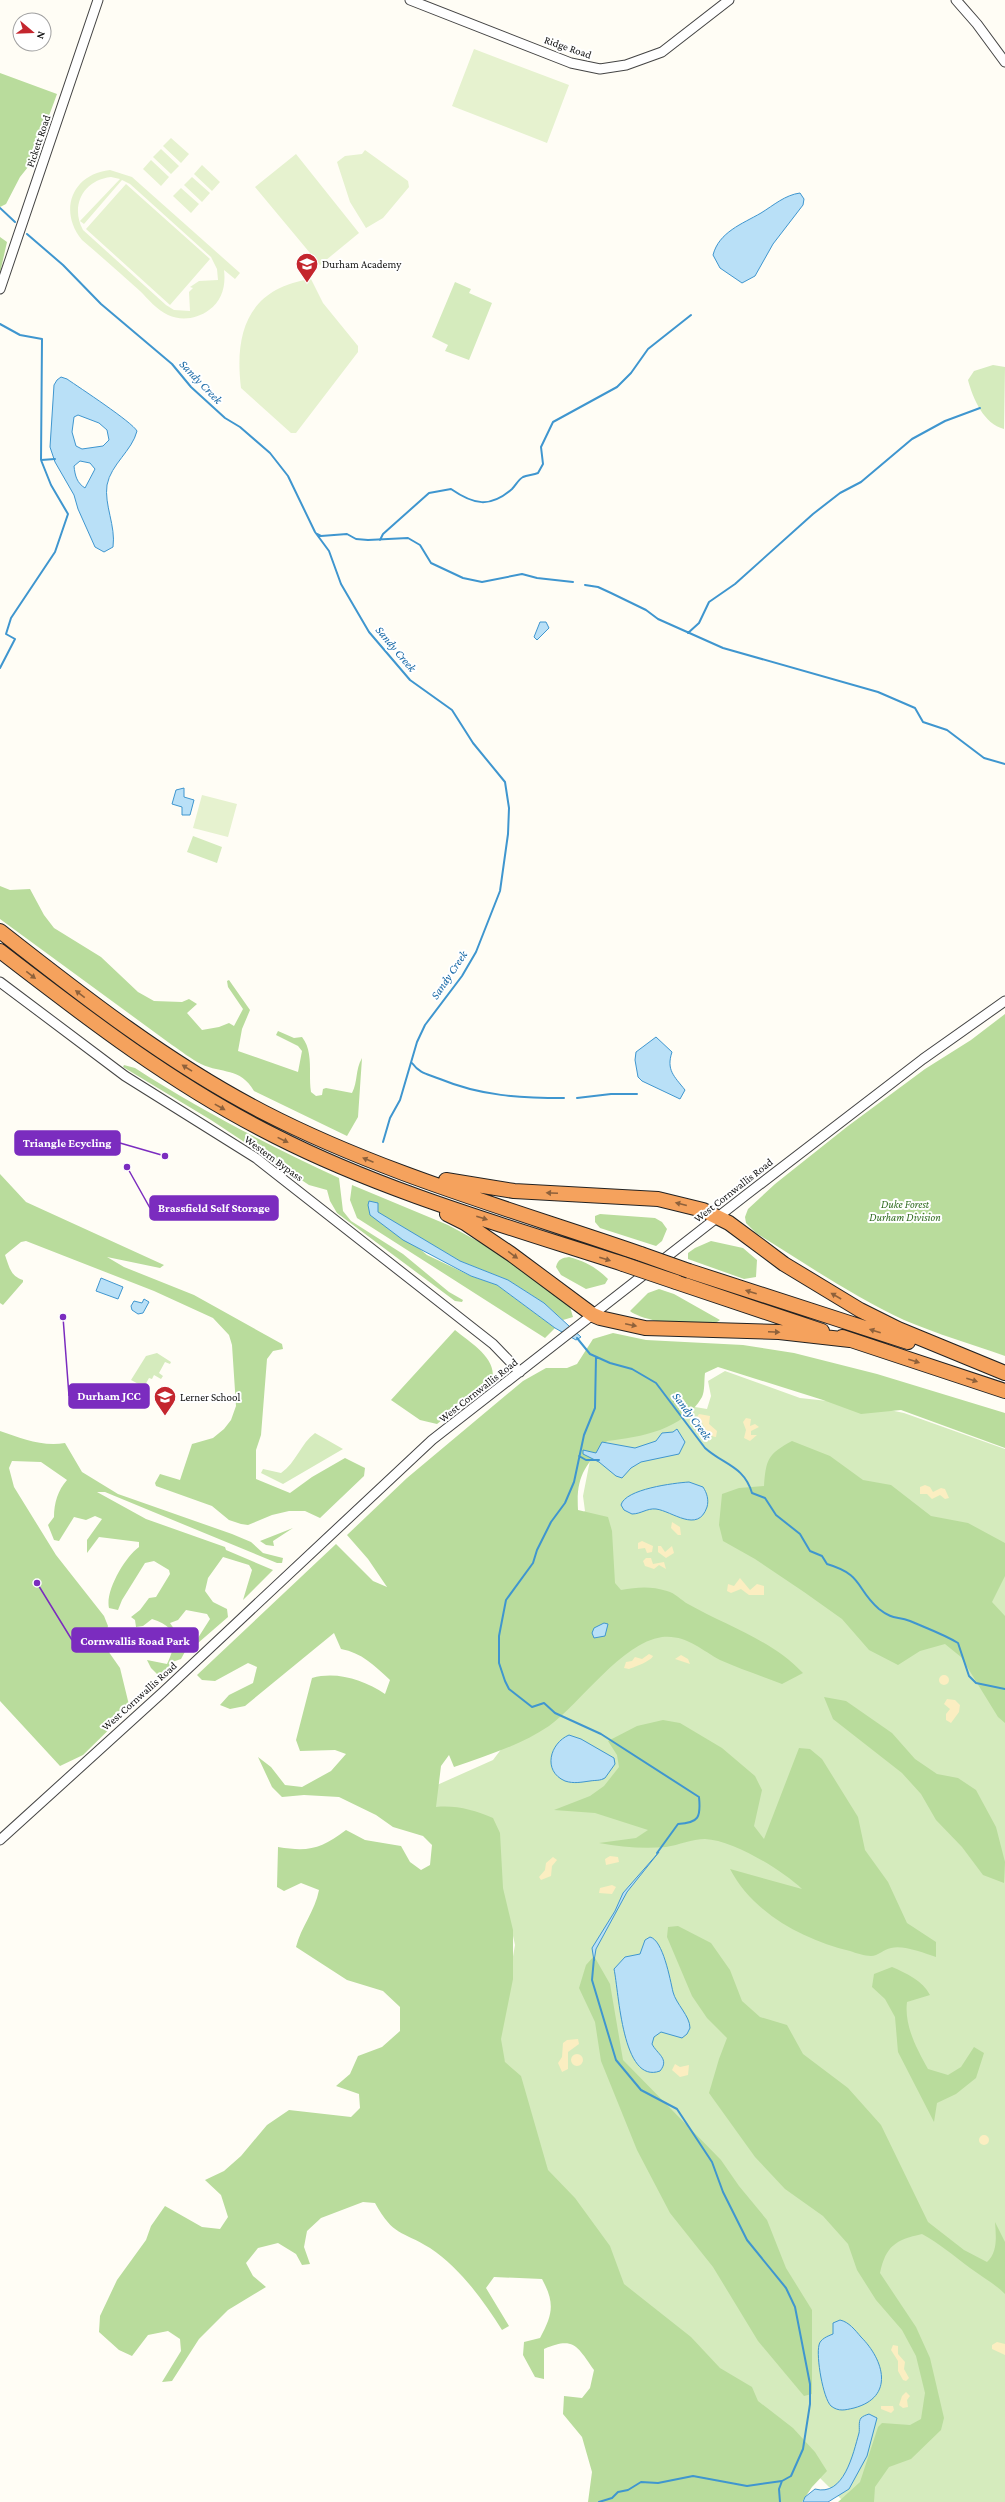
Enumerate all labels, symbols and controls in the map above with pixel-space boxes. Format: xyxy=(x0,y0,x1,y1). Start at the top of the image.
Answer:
north arrow xyxy=(12,12,52,52)
text: N xyxy=(34,30,48,41)
street label: Ridge Road xyxy=(542,33,593,62)
street label: Pickett Road xyxy=(23,113,53,169)
school or university icon: Durham Academy xyxy=(294,251,320,284)
place label: Durham Academy xyxy=(322,258,402,271)
water label: Sandy Creek xyxy=(177,357,226,407)
water label: Sandy Creek xyxy=(373,623,420,675)
water label: Sandy Creek xyxy=(428,947,471,1002)
one-way arrow xyxy=(25,971,36,979)
one-way arrow xyxy=(75,990,86,998)
one-way arrow xyxy=(182,1064,192,1072)
one-way arrow xyxy=(214,1103,226,1110)
callout: Triangle Ecycling xyxy=(15,1131,120,1155)
street label: Western Bypass xyxy=(242,1133,306,1184)
text: Triangle Ecycling xyxy=(23,1136,111,1150)
one-way arrow xyxy=(278,1137,289,1143)
street label: West Cornwallis Road xyxy=(691,1155,775,1224)
one-way arrow xyxy=(361,1156,373,1162)
one-way arrow xyxy=(545,1190,558,1196)
callout: Brassfield Self Storage xyxy=(150,1196,278,1220)
park label: Duke Forest Durham Division xyxy=(869,1198,941,1223)
one-way arrow xyxy=(675,1200,687,1206)
text: Brassfield Self Storage xyxy=(158,1201,270,1215)
one-way arrow xyxy=(476,1215,488,1221)
one-way arrow xyxy=(507,1251,518,1260)
one-way arrow xyxy=(599,1256,611,1262)
one-way arrow xyxy=(745,1288,757,1294)
one-way arrow xyxy=(831,1292,841,1300)
one-way arrow xyxy=(625,1322,637,1328)
one-way arrow xyxy=(868,1328,880,1334)
one-way arrow xyxy=(768,1329,780,1336)
street label: West Cornwallis Road xyxy=(436,1355,520,1424)
one-way arrow xyxy=(908,1358,920,1364)
one-way arrow xyxy=(966,1377,978,1383)
callout: Durham JCC xyxy=(69,1384,149,1408)
school or university icon: Lerner School xyxy=(152,1384,178,1417)
text: Durham JCC xyxy=(77,1389,141,1403)
water label: Sandy Creek xyxy=(670,1390,715,1443)
place label: Lerner School xyxy=(180,1391,240,1403)
callout: Cornwallis Road Park xyxy=(72,1628,198,1652)
text: Cornwallis Road Park xyxy=(80,1634,190,1648)
street label: West Cornwallis Road xyxy=(99,1659,179,1733)

